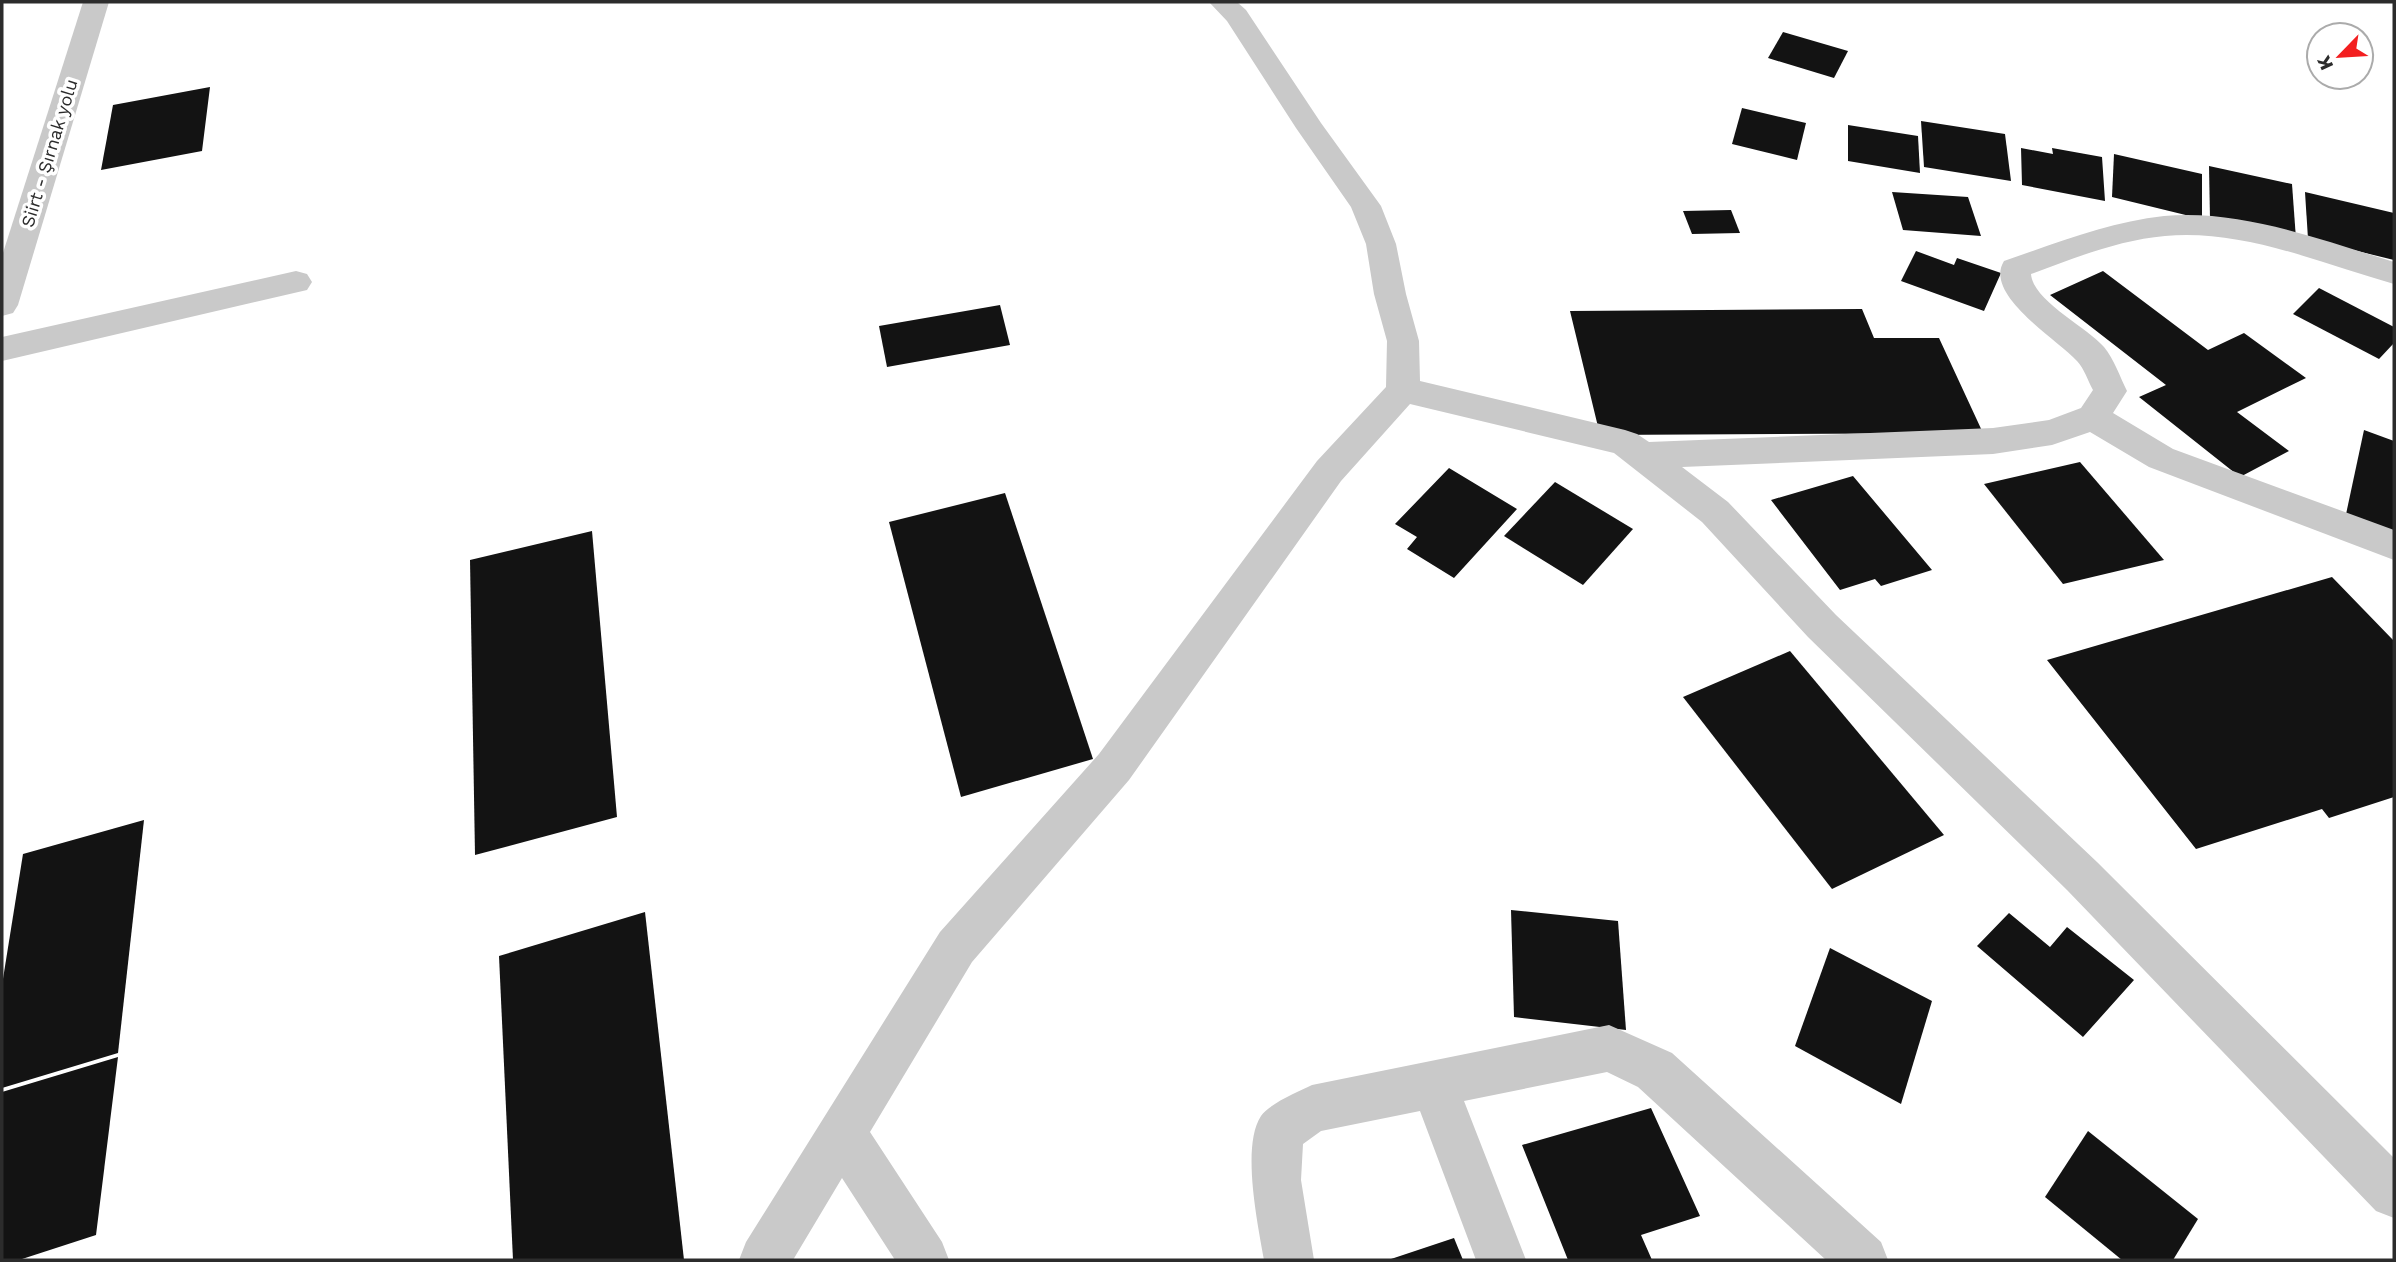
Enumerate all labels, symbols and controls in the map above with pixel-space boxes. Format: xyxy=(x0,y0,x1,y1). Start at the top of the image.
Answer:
north arrow xyxy=(2305,21,2375,91)
text: K xyxy=(2312,52,2338,74)
street label: Siirt - Şırnak yolu xyxy=(16,76,82,230)

